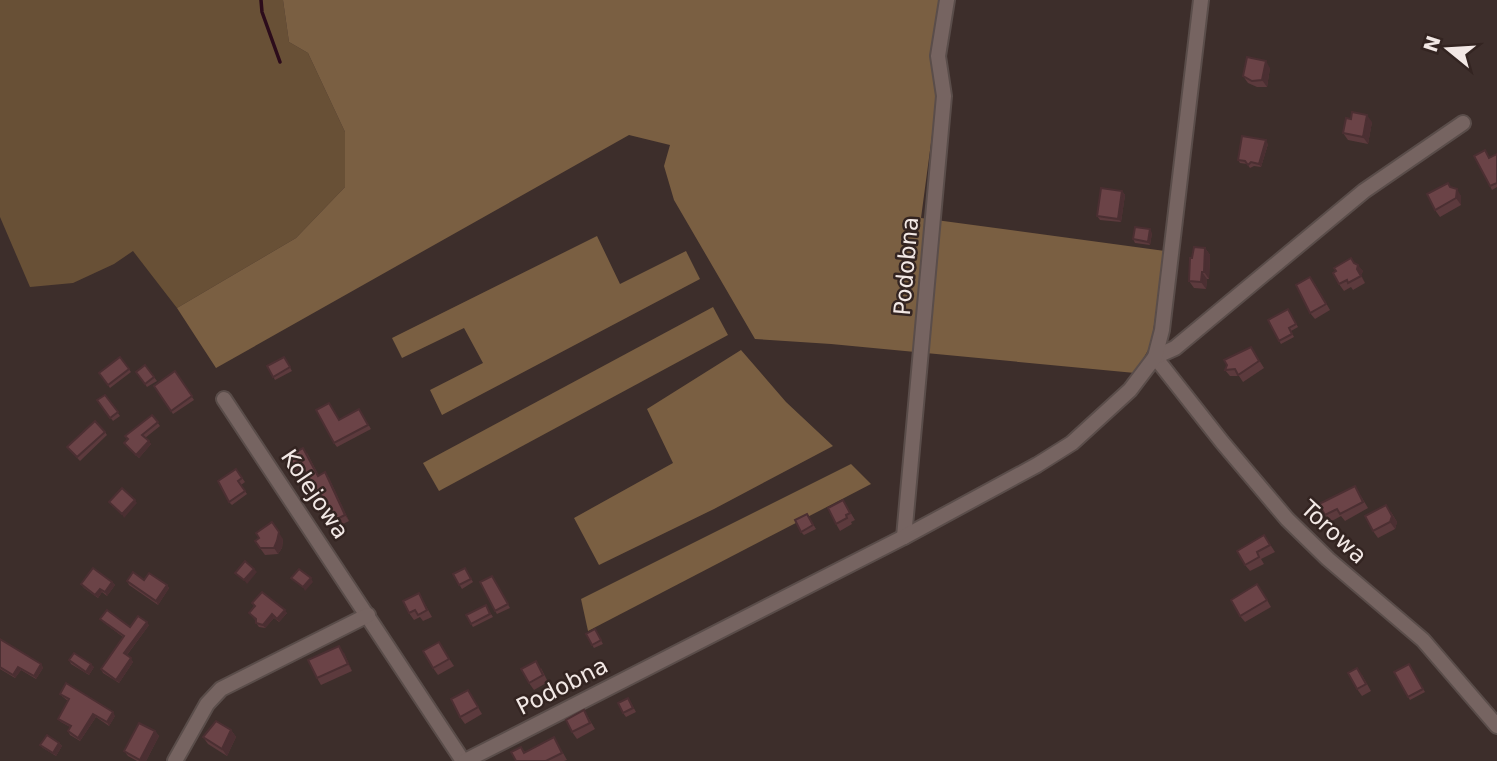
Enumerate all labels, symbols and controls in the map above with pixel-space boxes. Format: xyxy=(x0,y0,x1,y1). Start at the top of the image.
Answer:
north arrow xyxy=(1413,14,1483,84)
text: N xyxy=(1419,33,1445,55)
street label: Podobna xyxy=(889,216,923,316)
street label: Kolejowa xyxy=(276,444,354,544)
street label: Torowa xyxy=(1295,494,1372,569)
street label: Podobna xyxy=(512,652,612,720)

